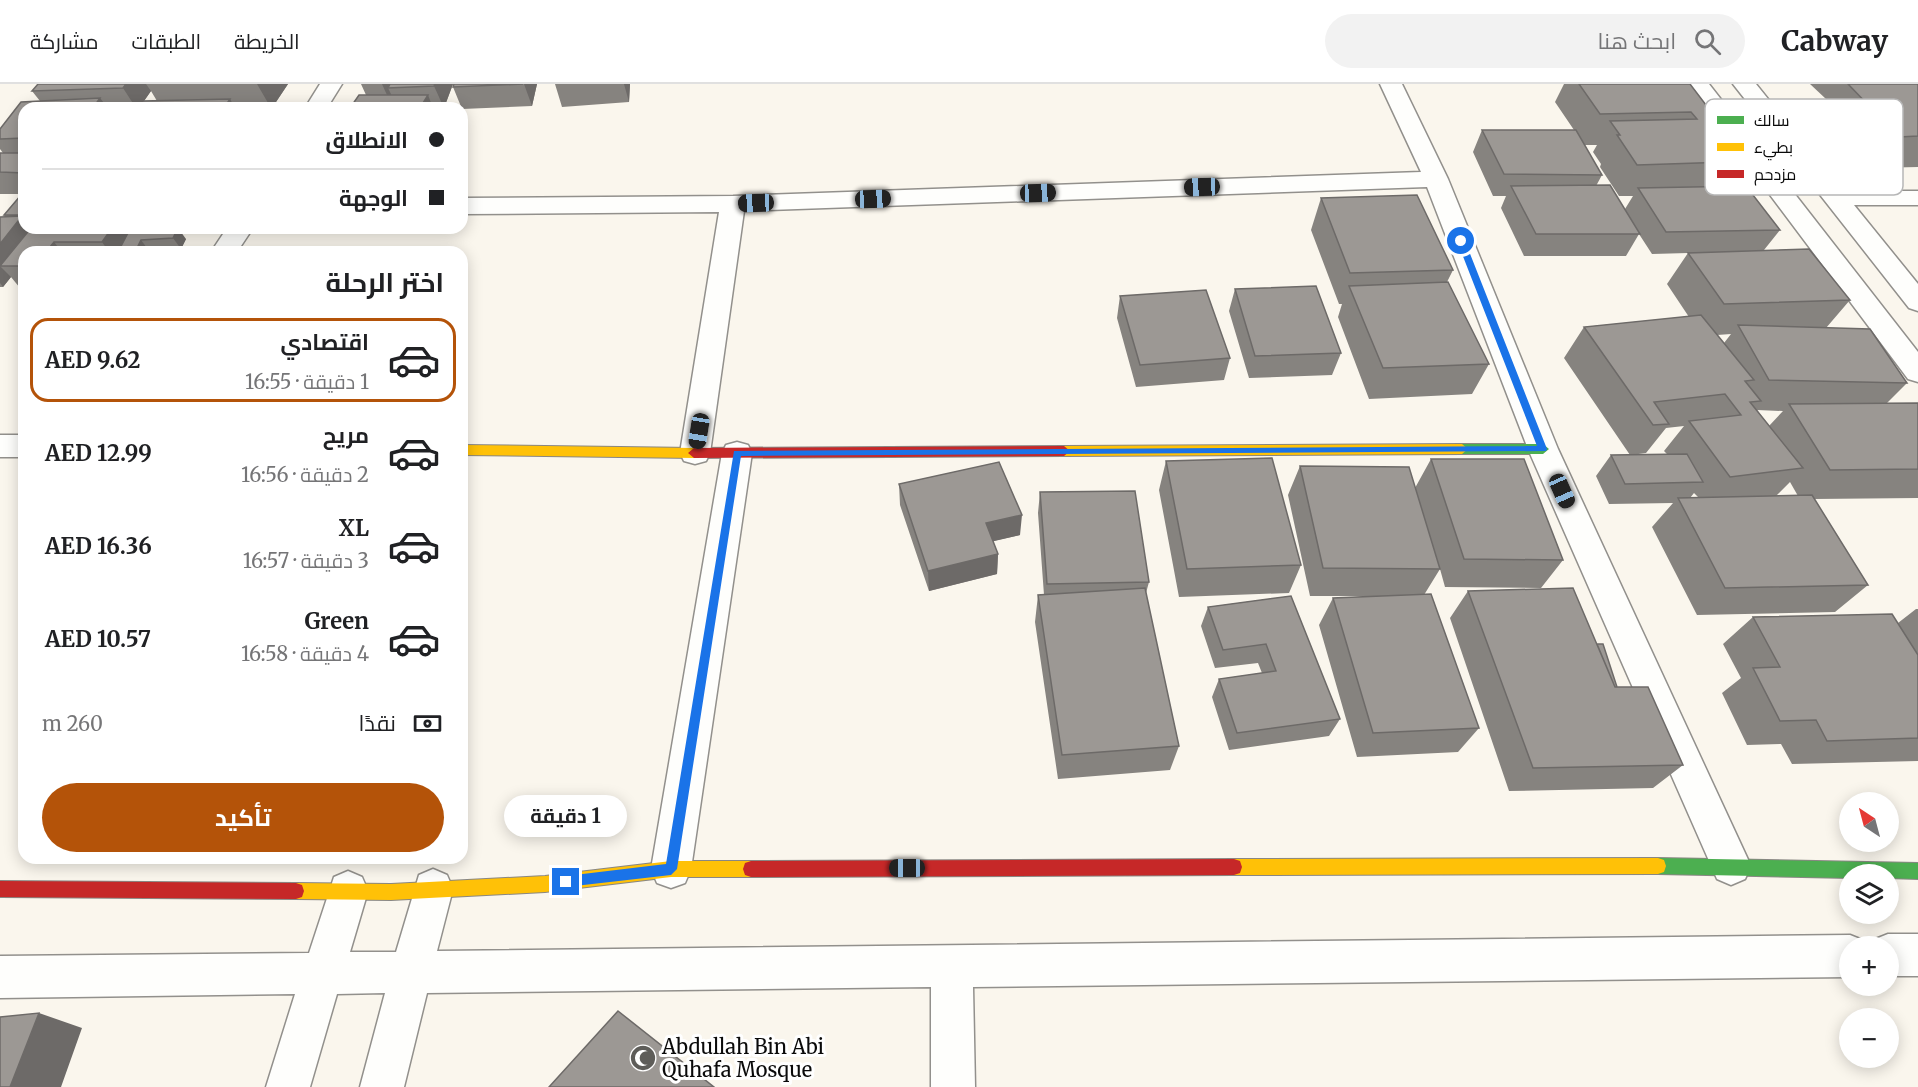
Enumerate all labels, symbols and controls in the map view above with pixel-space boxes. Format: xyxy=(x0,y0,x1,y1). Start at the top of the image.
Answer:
search box xyxy=(1325,14,1745,68)
text: Cabway xyxy=(1781,23,1888,59)
icon: search xyxy=(1691,25,1724,58)
text: ابحث هنا xyxy=(1597,27,1676,55)
text: مشاركة xyxy=(30,28,99,55)
text: الطبقات xyxy=(132,28,201,55)
text: الخريطة xyxy=(234,28,300,55)
legend xyxy=(1705,99,1903,195)
text: سالك xyxy=(1754,110,1789,130)
text: الانطلاق xyxy=(325,126,408,154)
text: بطيء xyxy=(1754,137,1793,161)
text: مزدحم xyxy=(1754,164,1796,186)
car xyxy=(1184,177,1220,197)
car xyxy=(1020,183,1056,203)
text: الوجهة xyxy=(339,184,408,212)
car xyxy=(855,189,891,209)
car xyxy=(738,193,774,213)
route start xyxy=(1447,227,1474,254)
text: اختر الرحلة xyxy=(325,265,444,299)
text: اقتصادي xyxy=(280,328,369,356)
icon: car xyxy=(387,333,441,387)
text: AED 9.62 xyxy=(45,346,141,374)
text: 1 دقيقة · 16:55 xyxy=(245,369,369,394)
car xyxy=(687,412,711,450)
text: مريح xyxy=(323,421,369,449)
icon: car xyxy=(387,426,441,480)
text: AED 12.99 xyxy=(45,439,152,467)
text: 2 دقيقة · 16:56 xyxy=(241,462,369,487)
car xyxy=(1546,471,1578,511)
text: XL xyxy=(339,514,369,542)
icon: car xyxy=(387,519,441,573)
text: AED 16.36 xyxy=(45,532,152,560)
text: 3 دقيقة · 16:57 xyxy=(243,548,369,573)
text: Green xyxy=(305,607,369,635)
icon: car xyxy=(387,612,441,666)
text: AED 10.57 xyxy=(45,625,151,653)
text: 4 دقيقة · 16:58 xyxy=(241,641,369,666)
icon: cash xyxy=(411,707,444,740)
text: نقدًا xyxy=(358,709,396,737)
text: 260 m xyxy=(42,711,103,736)
button: تأكيد xyxy=(42,783,444,852)
north arrow xyxy=(1839,792,1899,852)
map controls xyxy=(1839,792,1899,1068)
callout: 1 دقيقة xyxy=(504,795,628,837)
text: 1 دقيقة xyxy=(530,803,601,828)
car xyxy=(889,859,925,877)
button: layers xyxy=(1839,864,1899,924)
route end xyxy=(552,868,579,895)
button: + xyxy=(1839,936,1899,996)
button: − xyxy=(1839,1008,1899,1068)
place label: Abdullah Bin Abi Quhafa Mosque xyxy=(661,1034,824,1082)
mosque icon: Abdullah Bin Abi Quhafa Mosque xyxy=(628,1043,658,1073)

